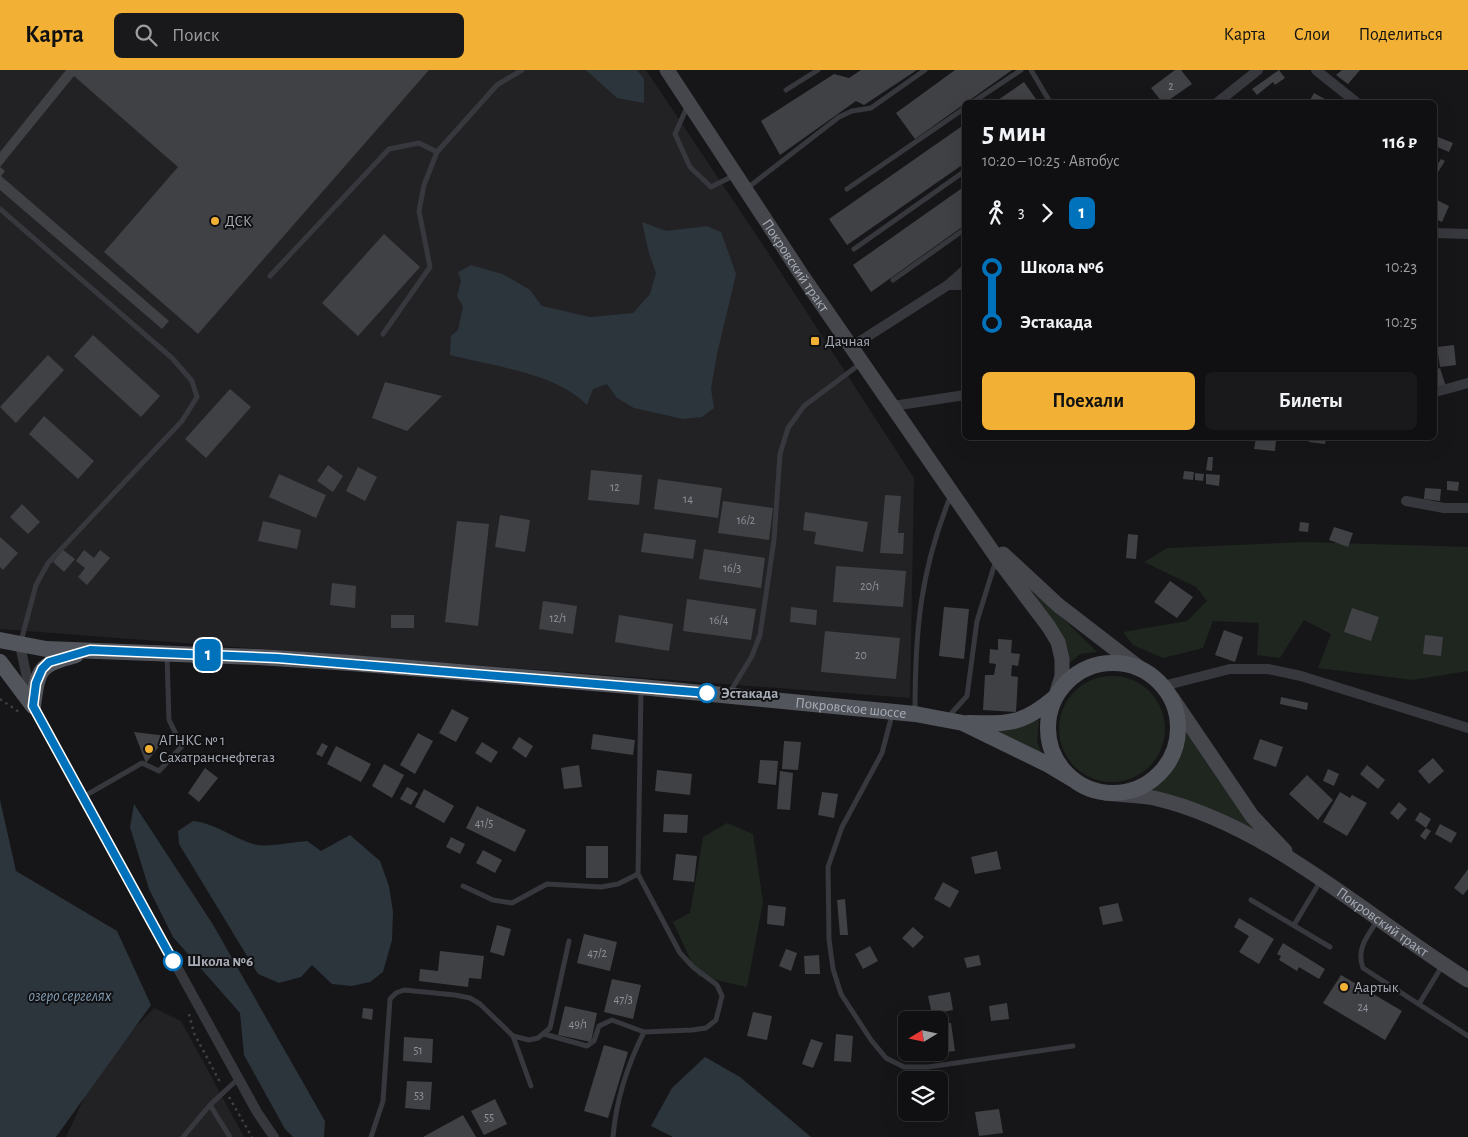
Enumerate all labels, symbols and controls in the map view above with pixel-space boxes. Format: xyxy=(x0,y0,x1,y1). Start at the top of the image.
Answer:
search box xyxy=(114,13,464,58)
icon: search xyxy=(132,21,160,49)
text: Карта xyxy=(25,23,84,47)
text: Поиск xyxy=(172,26,219,45)
text: Карта xyxy=(1224,26,1266,44)
text: Слои xyxy=(1294,26,1330,44)
text: Поделиться xyxy=(1358,26,1443,44)
house number: 2 xyxy=(1168,80,1174,92)
text: 5 мин xyxy=(982,119,1046,147)
text: 116 ₽ xyxy=(1382,133,1417,152)
text: 10:20 – 10:25 · Автобус xyxy=(982,153,1120,169)
icon: walk xyxy=(982,199,1010,227)
icon: forward xyxy=(1033,199,1061,227)
text: 3 xyxy=(1018,204,1025,220)
text: 1 xyxy=(1079,204,1085,222)
place label: ДСК xyxy=(225,214,252,229)
marker: ДСК xyxy=(209,215,221,227)
street label: Покровский тракт xyxy=(759,216,833,315)
text: Школа №6 xyxy=(1020,258,1104,277)
text: 10:23 xyxy=(1386,259,1417,275)
text: Эстакада xyxy=(1020,313,1093,332)
text: 10:25 xyxy=(1385,314,1417,330)
place label: Дачная xyxy=(825,334,870,349)
marker: Дачная xyxy=(809,335,821,347)
button: Поехали xyxy=(982,372,1195,430)
button: Билеты xyxy=(1205,372,1417,430)
house number: 12 xyxy=(610,481,620,493)
house number: 14 xyxy=(683,493,693,505)
house number: 16/2 xyxy=(737,514,756,526)
house number: 16/3 xyxy=(723,562,741,574)
house number: 20/1 xyxy=(860,580,880,592)
house number: 12/1 xyxy=(549,612,567,624)
house number: 16/4 xyxy=(710,614,729,626)
line badge: 1 xyxy=(192,639,224,671)
text: 1 xyxy=(205,646,211,664)
house number: 20 xyxy=(855,649,867,661)
marker: Эстакада xyxy=(697,683,717,703)
place label: Эстакада xyxy=(721,686,778,701)
street label: Покровское шоссе xyxy=(795,695,907,721)
place label: АГНКС № 1 Сахатранснефтегаз xyxy=(159,733,275,765)
marker: АГНКС № 1 Сахатранснефтегаз xyxy=(143,743,155,755)
house number: 41/5 xyxy=(475,817,493,829)
street label: Покровский тракт xyxy=(1334,884,1432,960)
house number: 47/2 xyxy=(587,947,607,959)
marker: Школа №6 xyxy=(163,951,183,971)
place label: Школа №6 xyxy=(187,954,253,969)
place label: Аартык xyxy=(1354,980,1399,995)
marker: Аартык xyxy=(1338,981,1350,993)
water label: озеро сергелях xyxy=(28,988,112,1005)
house number: 47/3 xyxy=(613,993,633,1005)
house number: 24 xyxy=(1357,1001,1369,1013)
north arrow xyxy=(898,1011,948,1061)
map controls xyxy=(898,1011,948,1121)
house number: 49/1 xyxy=(569,1018,587,1030)
house number: 51 xyxy=(413,1044,423,1056)
button: layers xyxy=(898,1071,948,1121)
house number: 53 xyxy=(414,1089,424,1101)
house number: 55 xyxy=(484,1111,494,1123)

